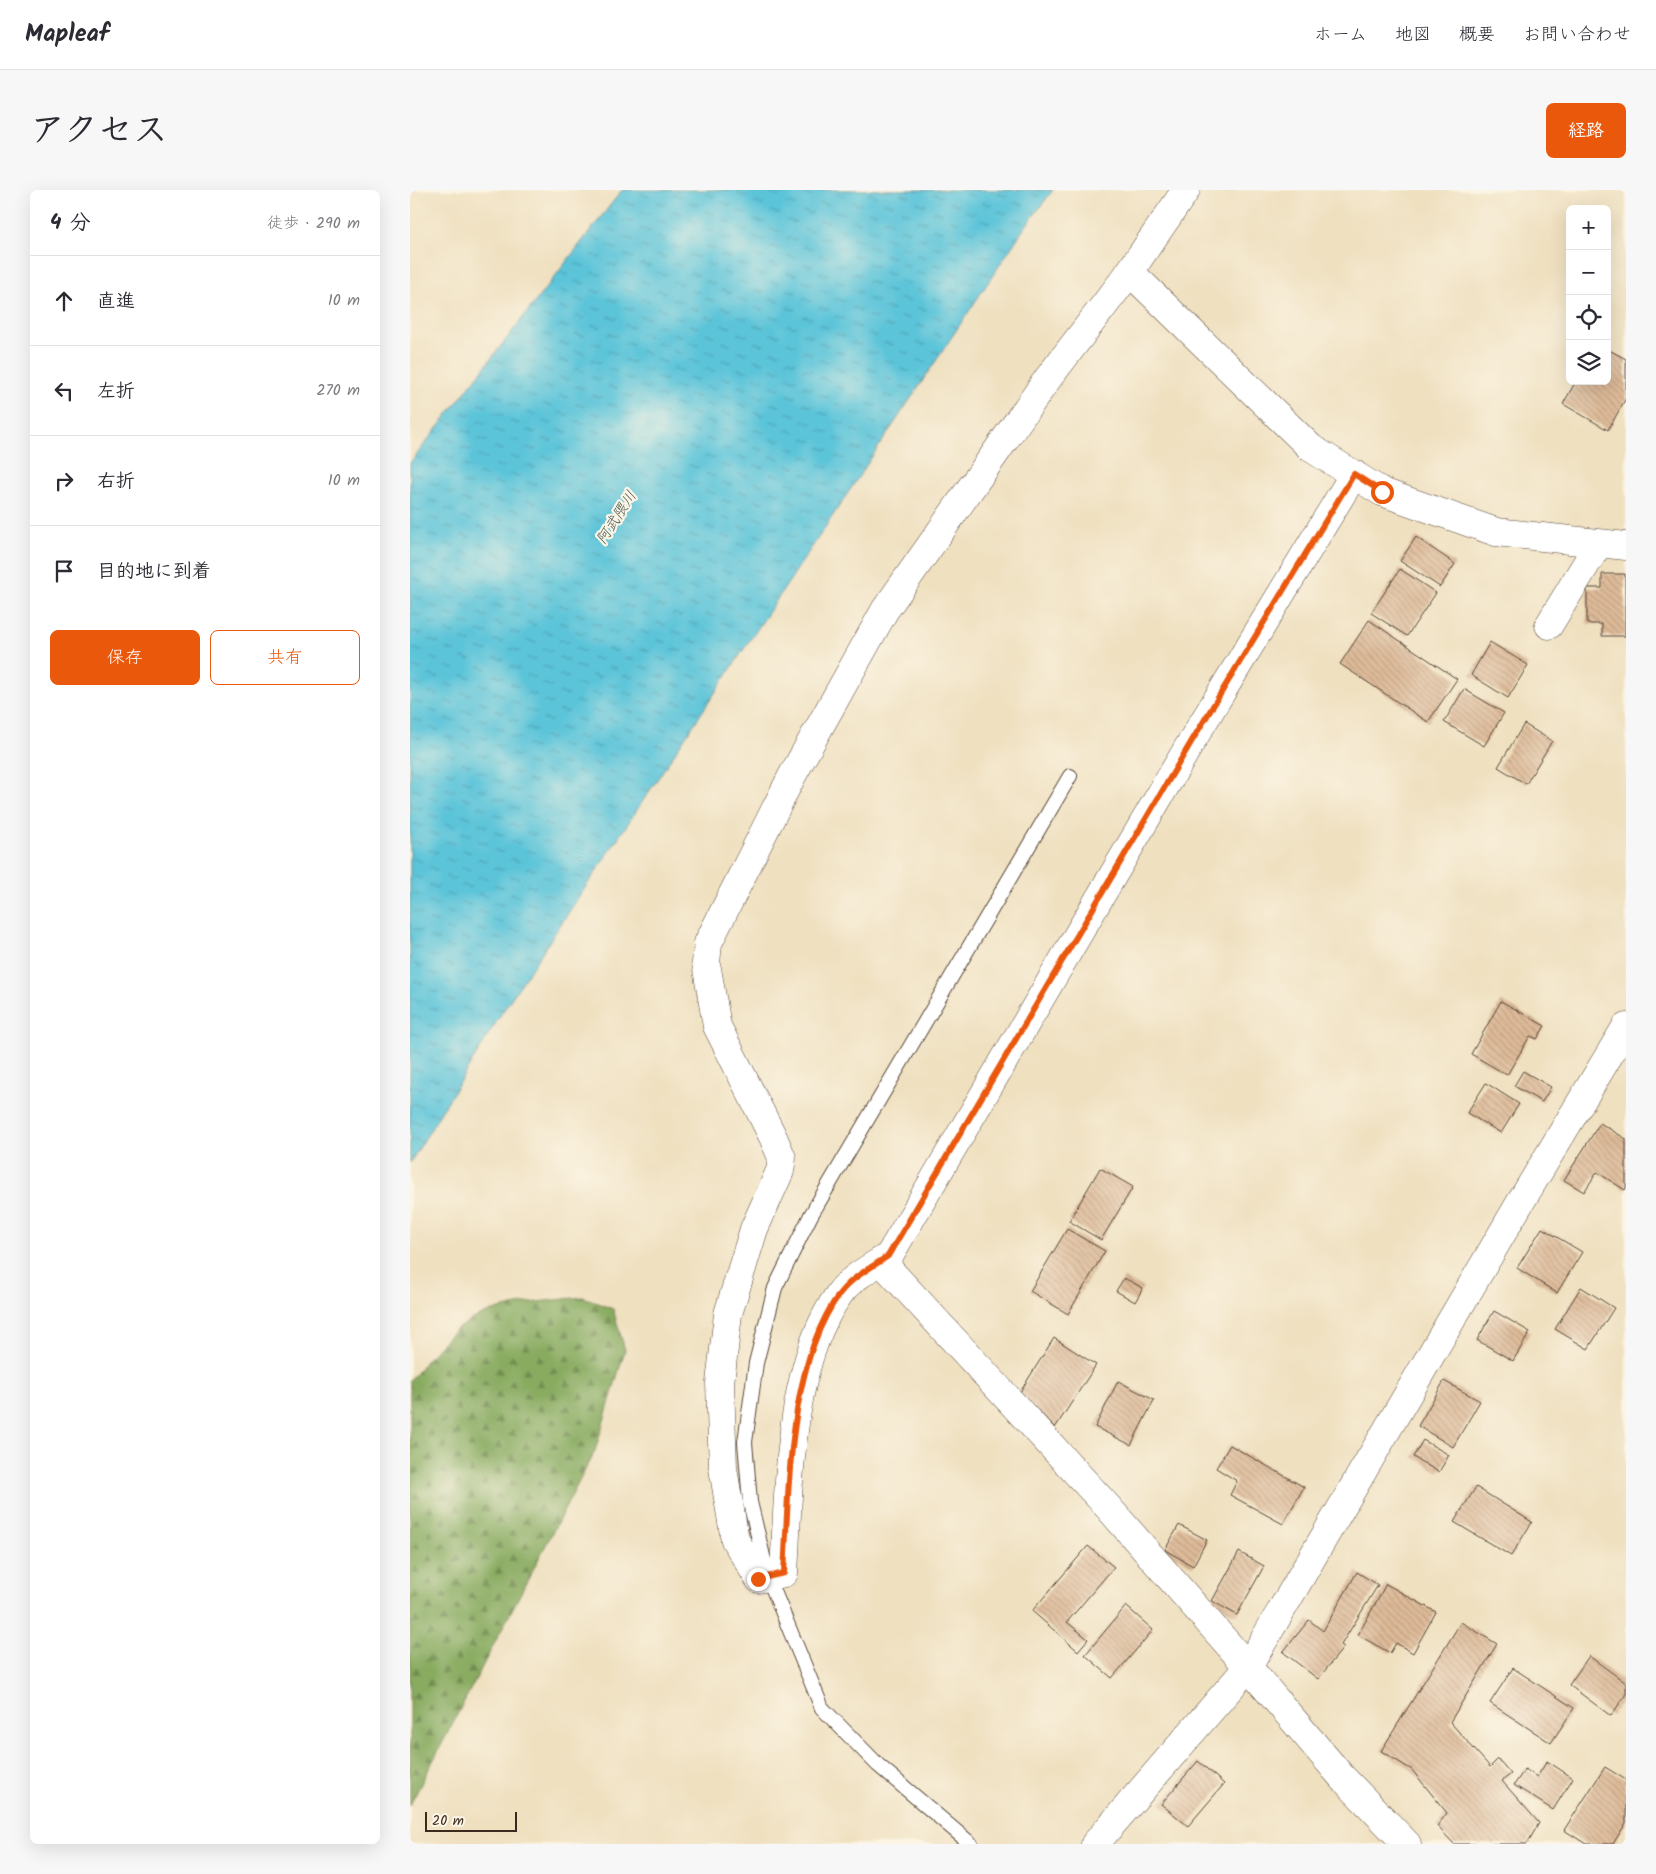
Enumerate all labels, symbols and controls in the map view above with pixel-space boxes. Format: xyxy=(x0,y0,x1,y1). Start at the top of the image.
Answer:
text: Mapleaf xyxy=(25,15,109,54)
text: ホーム xyxy=(1314,21,1367,50)
text: 地図 xyxy=(1395,21,1431,50)
text: 概要 xyxy=(1459,21,1495,50)
text: お問い合わせ xyxy=(1523,21,1631,50)
button: 経路 xyxy=(1546,103,1626,158)
text: アクセス xyxy=(30,104,168,160)
map controls xyxy=(1566,205,1611,385)
button: + xyxy=(1566,205,1611,250)
text: 4 分 xyxy=(50,207,91,240)
text: 徒歩 · 290 m xyxy=(267,211,360,236)
button: − xyxy=(1566,250,1611,295)
icon: ahead xyxy=(50,287,78,315)
text: 直進 xyxy=(97,287,135,317)
text: 10 m xyxy=(328,288,360,313)
button: locate xyxy=(1566,295,1611,340)
button: layers xyxy=(1566,340,1611,385)
icon: left xyxy=(50,377,78,405)
text: 左折 xyxy=(97,377,135,407)
text: 270 m xyxy=(316,378,360,403)
icon: right xyxy=(50,467,78,495)
text: 右折 xyxy=(97,467,135,497)
text: 10 m xyxy=(328,468,360,493)
route start xyxy=(1371,481,1394,504)
water label: 阿武隈川 xyxy=(591,486,643,550)
icon: arrive xyxy=(50,557,78,585)
text: 目的地に到着 xyxy=(97,557,211,587)
button: 保存 xyxy=(50,630,200,685)
button: 共有 xyxy=(210,630,360,685)
route end xyxy=(747,1568,770,1591)
scale bar xyxy=(425,1809,518,1832)
text: 20 m xyxy=(432,1810,464,1832)

